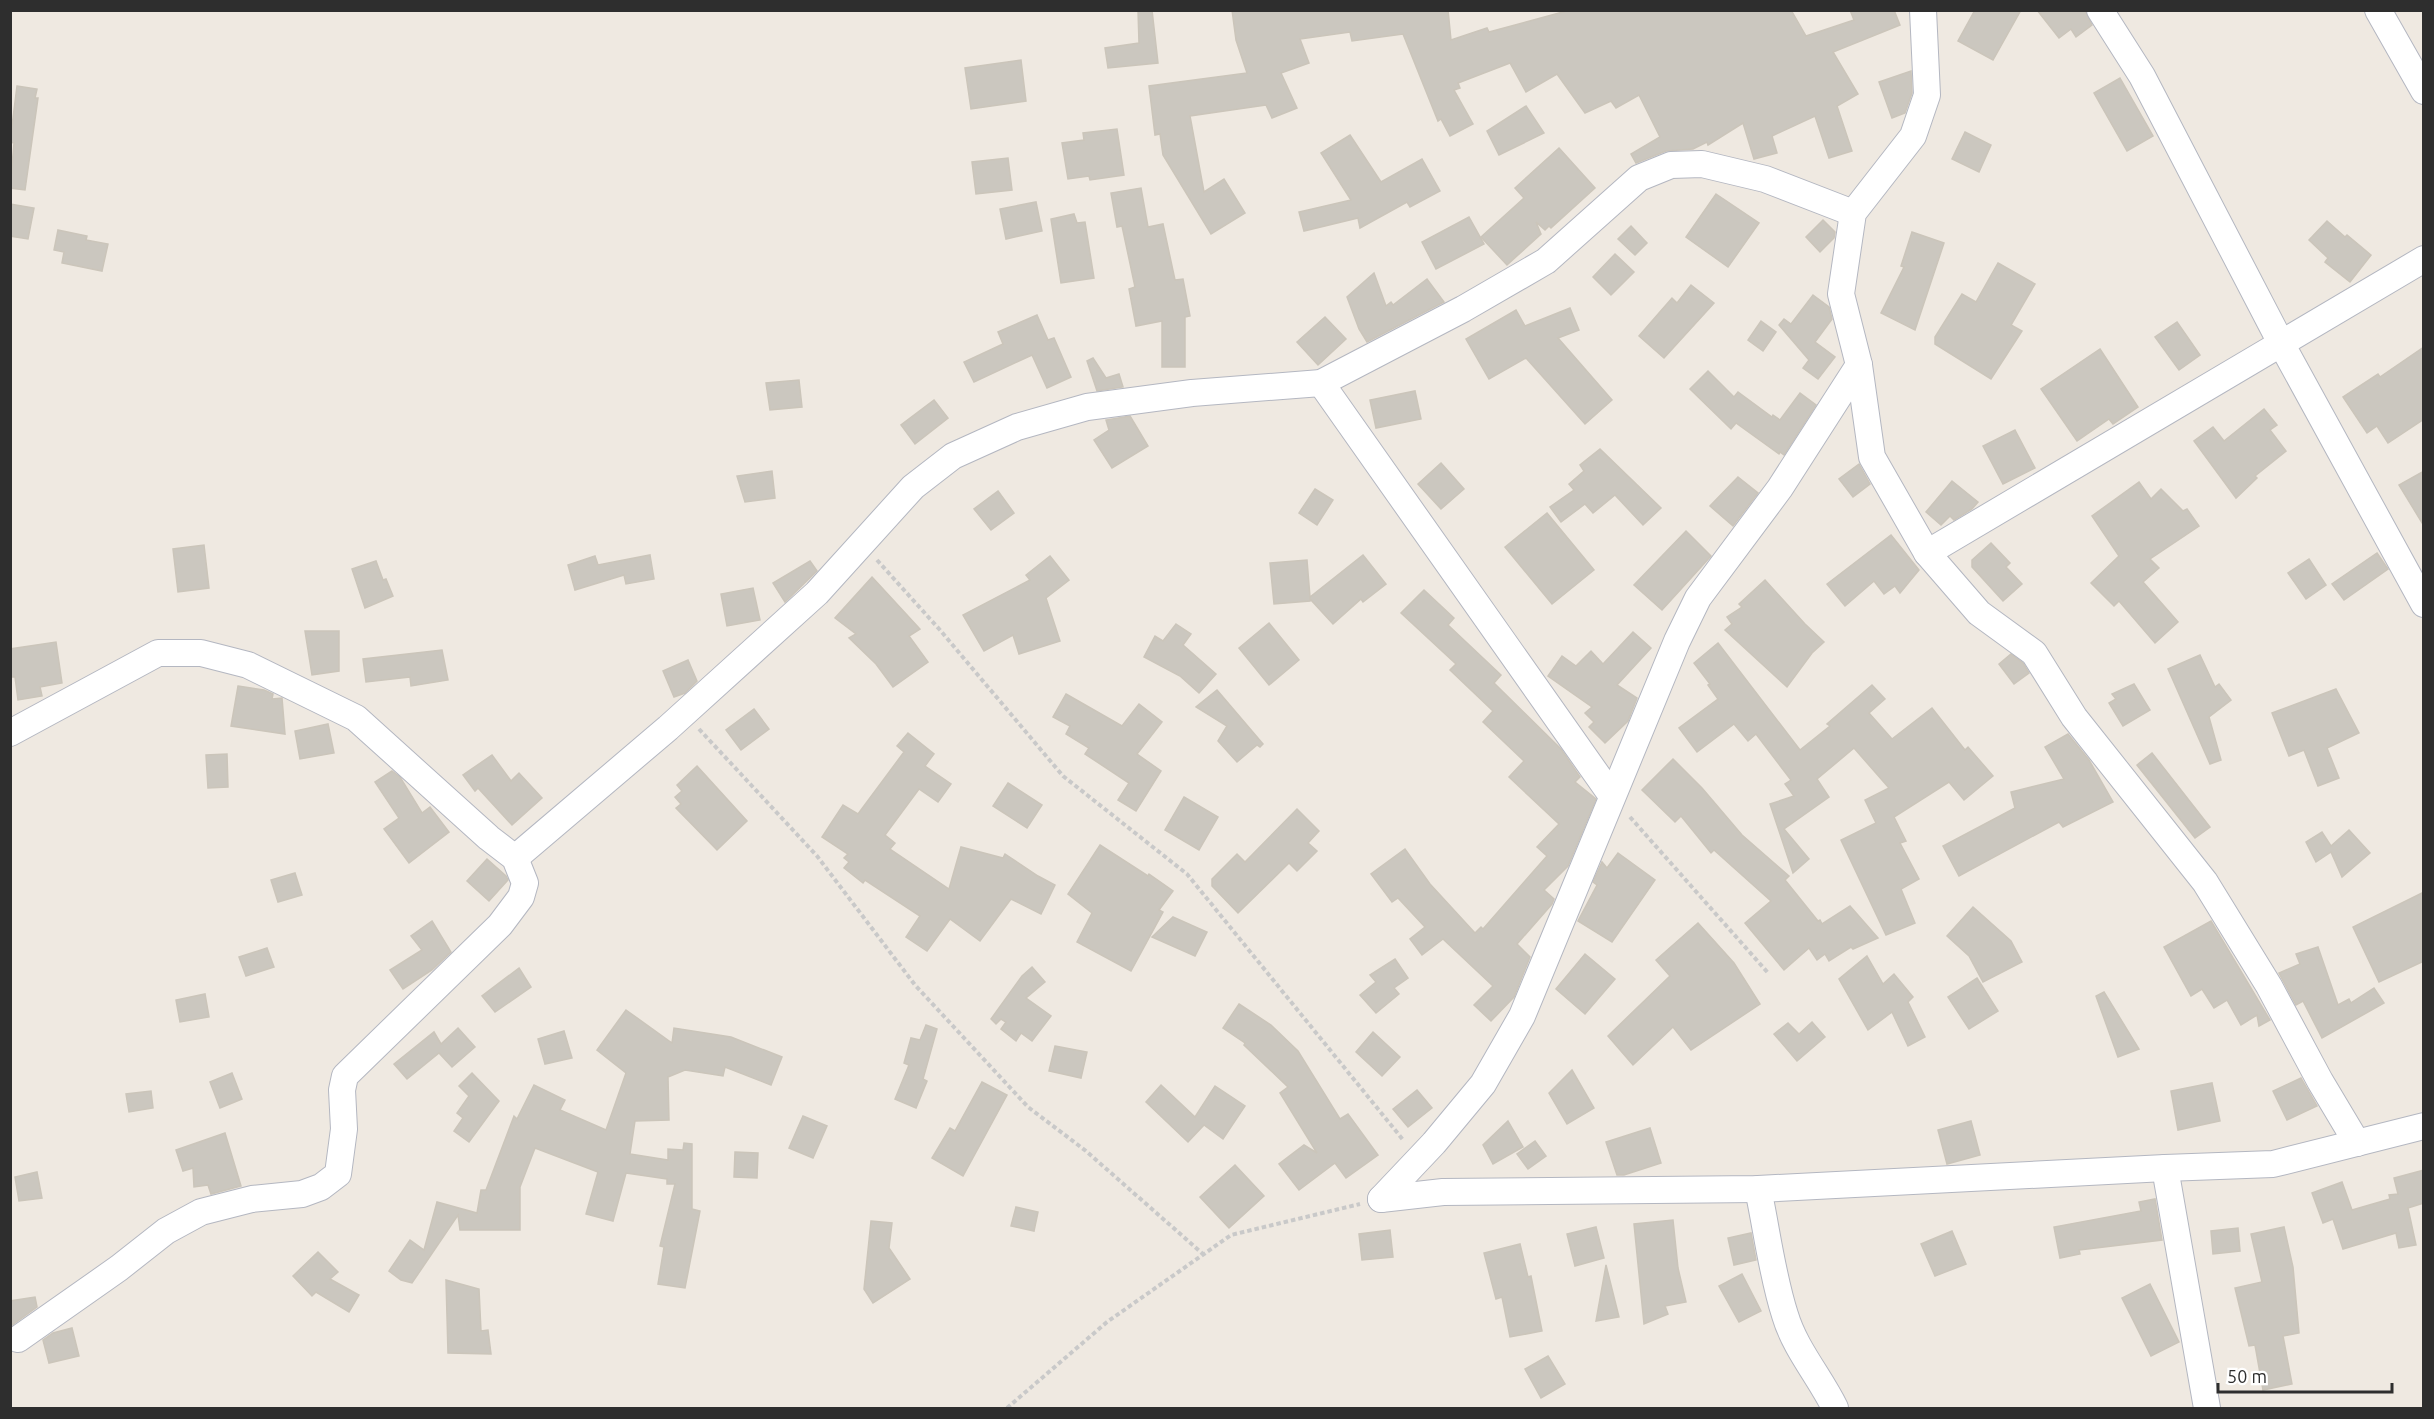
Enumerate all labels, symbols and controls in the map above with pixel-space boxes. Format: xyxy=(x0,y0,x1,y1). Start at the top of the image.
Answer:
scale bar xyxy=(2218,1356,2392,1394)
text: 50 m xyxy=(2227,1366,2267,1386)

